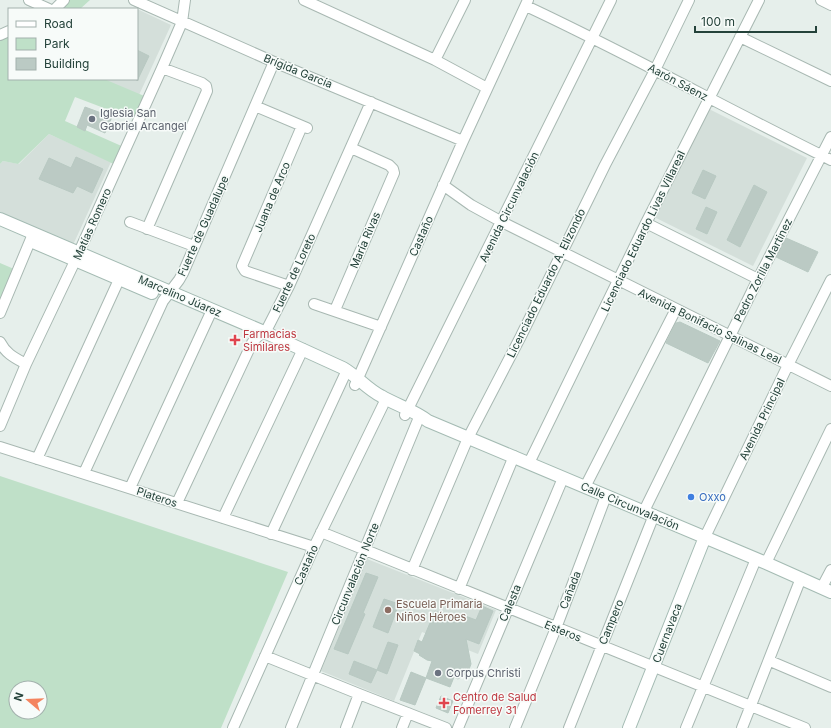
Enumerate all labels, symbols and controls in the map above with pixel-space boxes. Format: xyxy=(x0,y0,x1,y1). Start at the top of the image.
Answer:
legend xyxy=(8,8,138,80)
scale bar xyxy=(695,8,816,34)
text: 100 m xyxy=(701,14,735,29)
text: Road xyxy=(44,16,73,31)
text: Park xyxy=(44,36,70,51)
street label: Brígida García xyxy=(262,51,334,91)
text: Building xyxy=(44,56,89,71)
street label: Aarón Sáenz xyxy=(646,60,710,104)
place label: Iglesia San Gabriel Arcangel xyxy=(100,106,187,133)
marker: Iglesia San Gabriel Arcangel xyxy=(87,114,97,124)
street label: Licenciado Eduardo Livas Villareal xyxy=(598,148,688,314)
street label: Avenida Circunvalación xyxy=(476,149,542,265)
street label: Juana de Arco xyxy=(251,159,293,234)
street label: Fuerte de Guadalupe xyxy=(174,173,232,279)
street label: Matías Romero xyxy=(70,185,114,262)
street label: Licenciado Eduardo A. Elizondo xyxy=(504,206,588,360)
street label: María Rivas xyxy=(347,209,383,270)
street label: Castaño xyxy=(406,213,436,258)
street label: Pedro Zorilla Martinez xyxy=(731,216,795,324)
street label: Fuerte de Loreto xyxy=(270,231,319,315)
street label: Marcelino Júarez xyxy=(136,272,224,320)
street label: Avenida Bonifacio Salinas Leal xyxy=(636,285,784,367)
place label: Farmacias Similares xyxy=(243,327,297,354)
marker: Farmacias Similares xyxy=(230,335,240,345)
street label: Avenida Principal xyxy=(736,376,788,462)
street label: Calle Circunvalación xyxy=(578,479,682,533)
street label: Plateros xyxy=(135,484,179,510)
place label: Oxxo xyxy=(699,490,726,504)
marker: Oxxo xyxy=(686,492,696,502)
street label: Circunvalación Norte xyxy=(328,521,382,627)
street label: Castaño xyxy=(291,542,321,587)
street label: Cañada xyxy=(556,569,584,611)
street label: Calesta xyxy=(496,582,524,624)
place label: Escuela Primaria Niños Héroes xyxy=(396,597,483,624)
street label: Campero xyxy=(596,597,627,647)
street label: Cuernavaca xyxy=(649,601,685,665)
marker: Escuela Primaria Niños Héroes xyxy=(383,605,393,615)
street label: Esteros xyxy=(542,617,584,645)
place label: Corpus Christi xyxy=(446,666,521,680)
marker: Corpus Christi xyxy=(433,668,443,678)
north arrow xyxy=(8,680,48,720)
text: N xyxy=(11,690,27,703)
place label: Centro de Salud Fomerrey 31 xyxy=(453,690,537,717)
marker: Centro de Salud Fomerrey 31 xyxy=(438,697,450,709)

